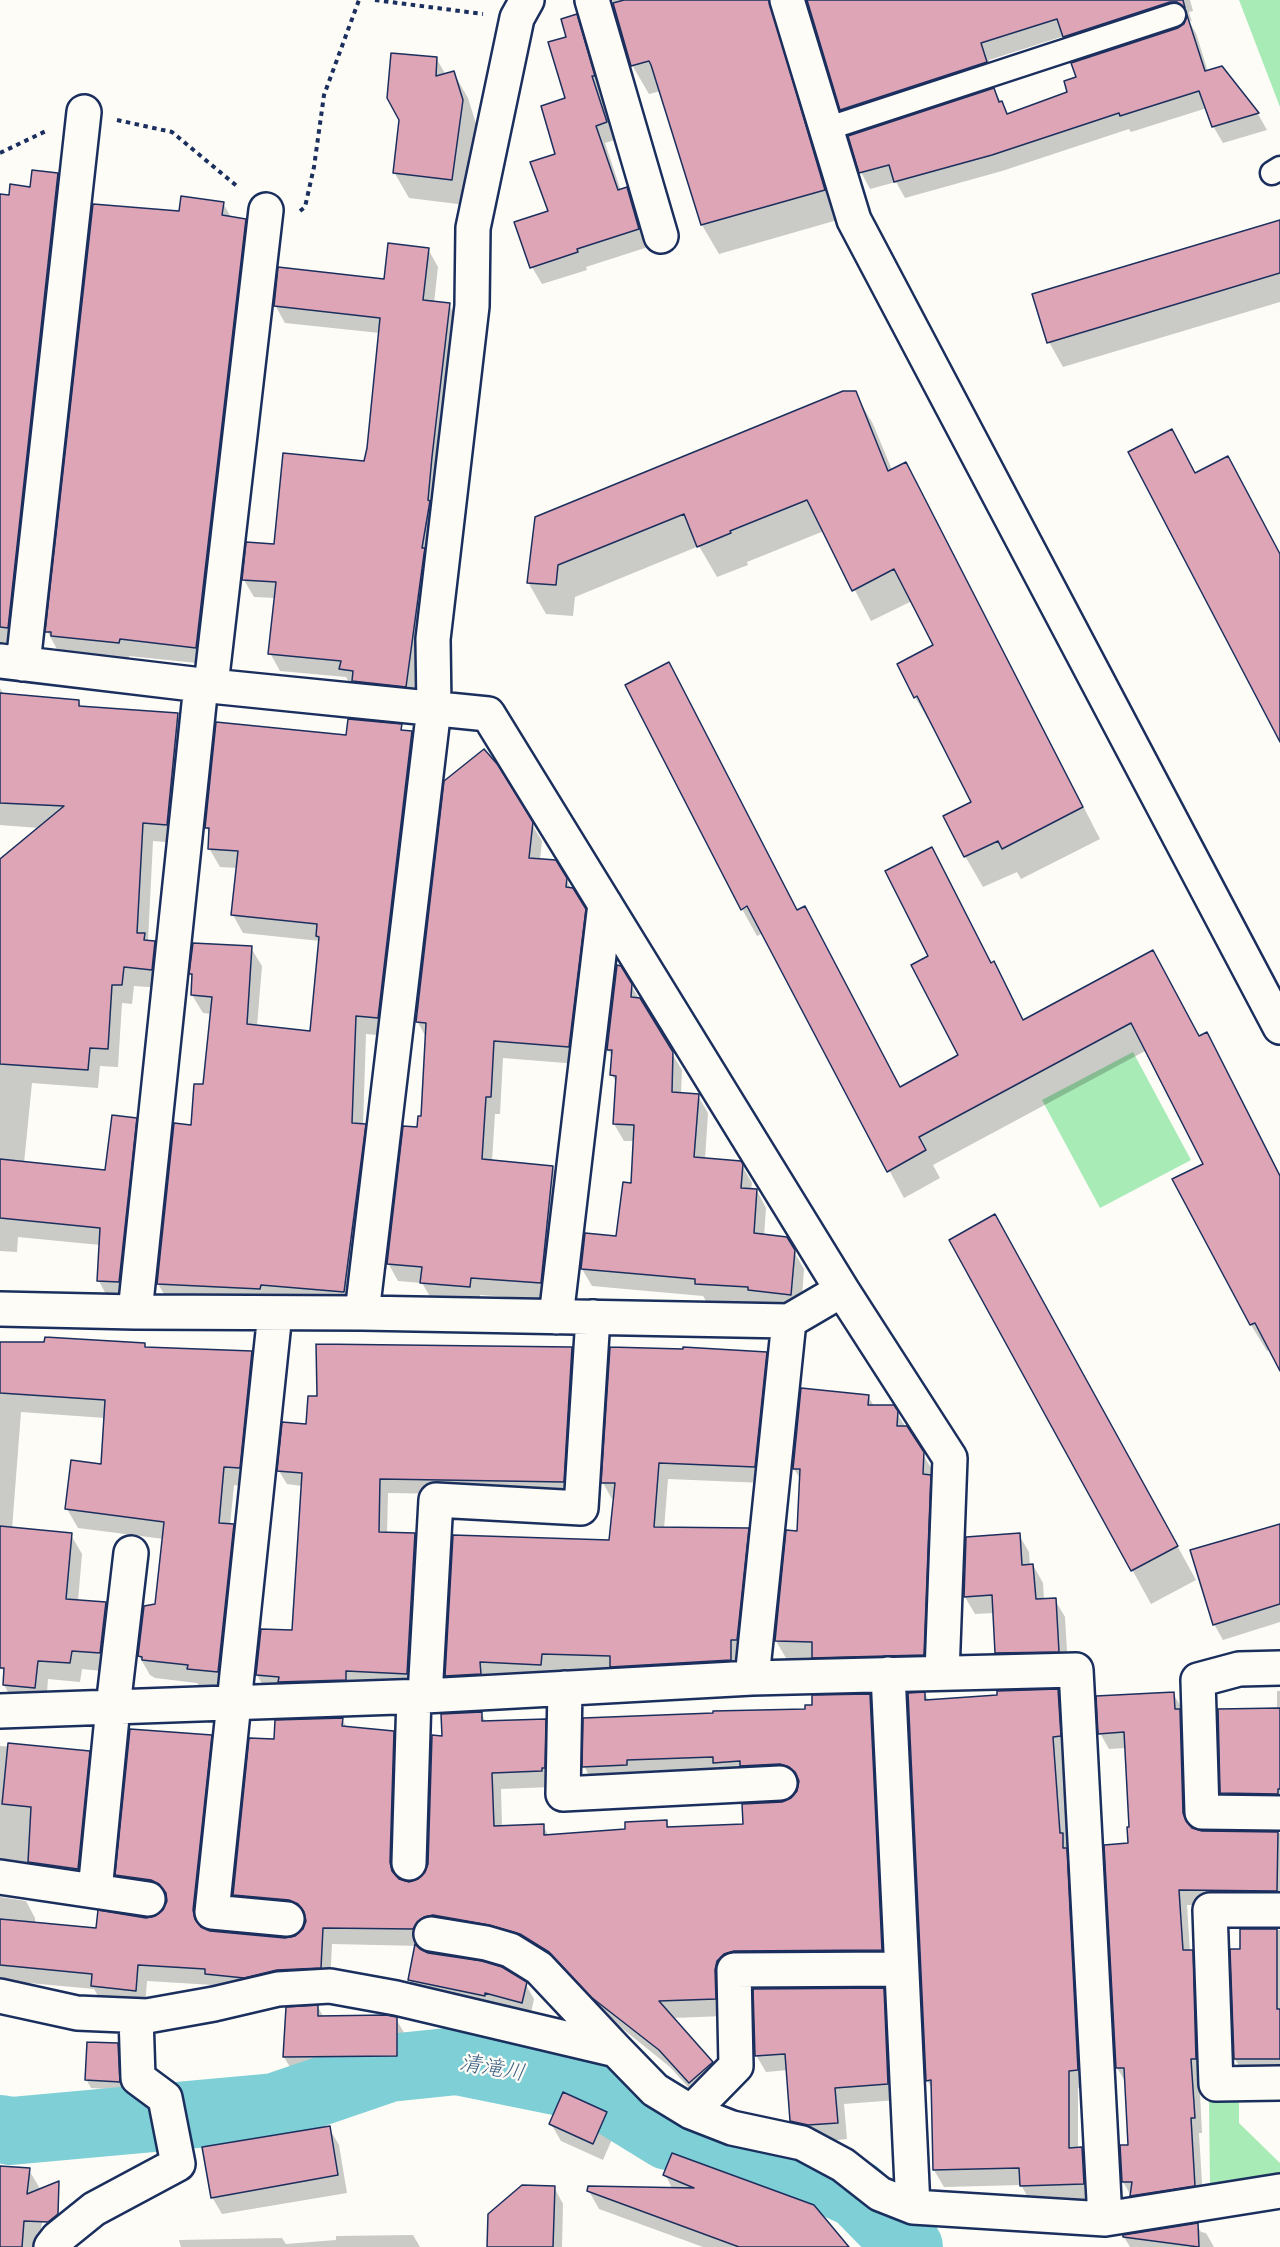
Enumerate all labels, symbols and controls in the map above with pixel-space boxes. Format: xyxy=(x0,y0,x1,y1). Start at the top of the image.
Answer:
water label: 清滝川 xyxy=(457,2050,527,2088)

